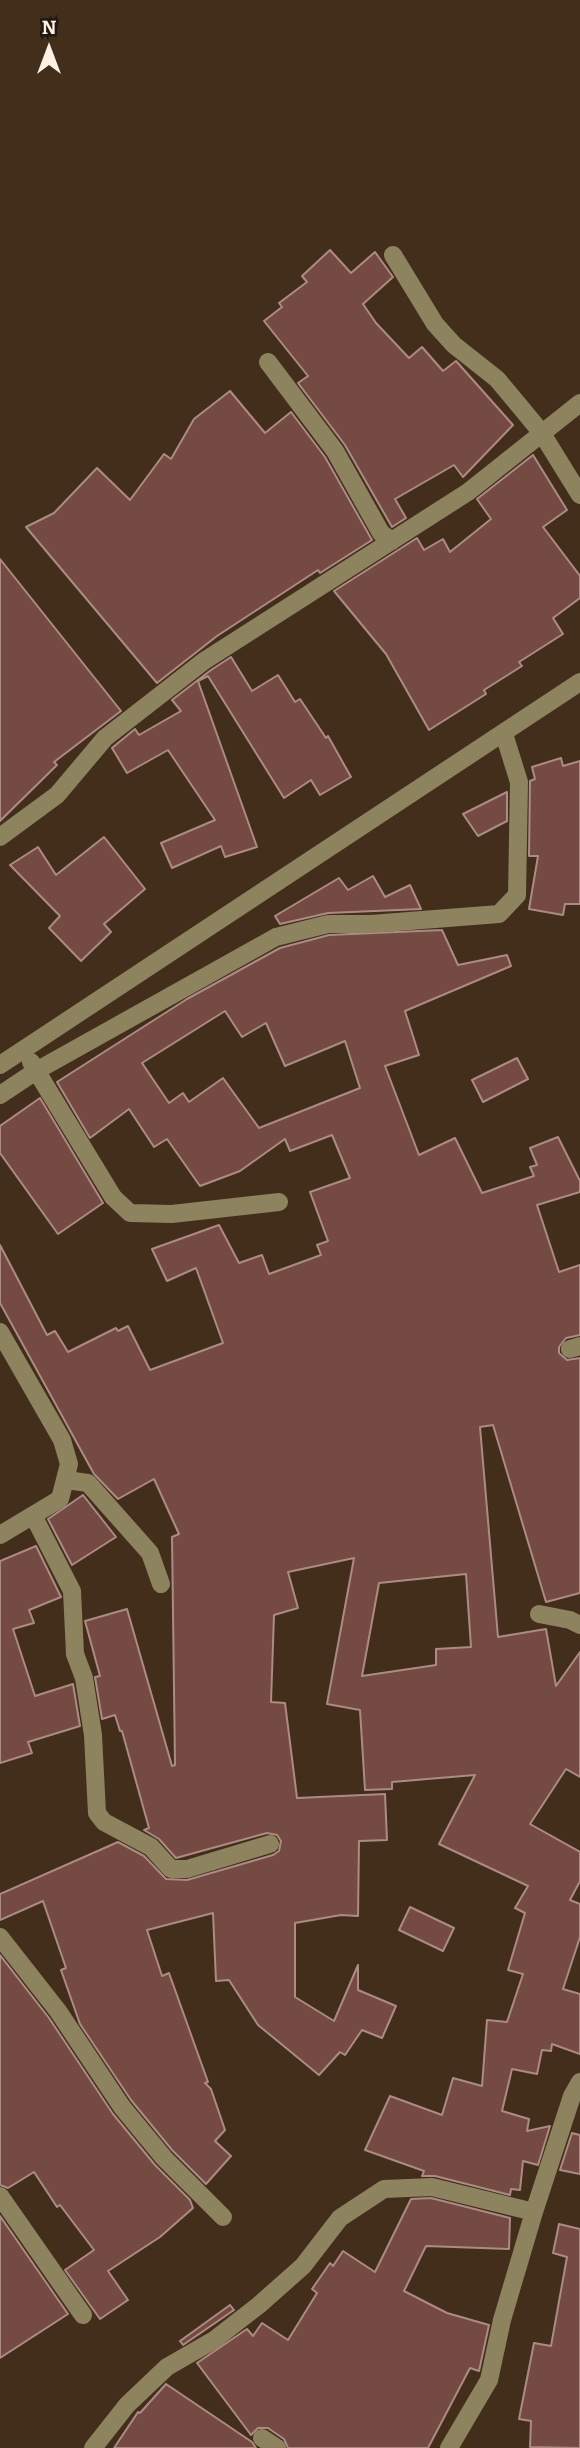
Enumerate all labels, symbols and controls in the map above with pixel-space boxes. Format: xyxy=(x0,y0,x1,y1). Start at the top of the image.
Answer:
north arrow xyxy=(14,14,84,84)
text: N xyxy=(42,16,56,39)

